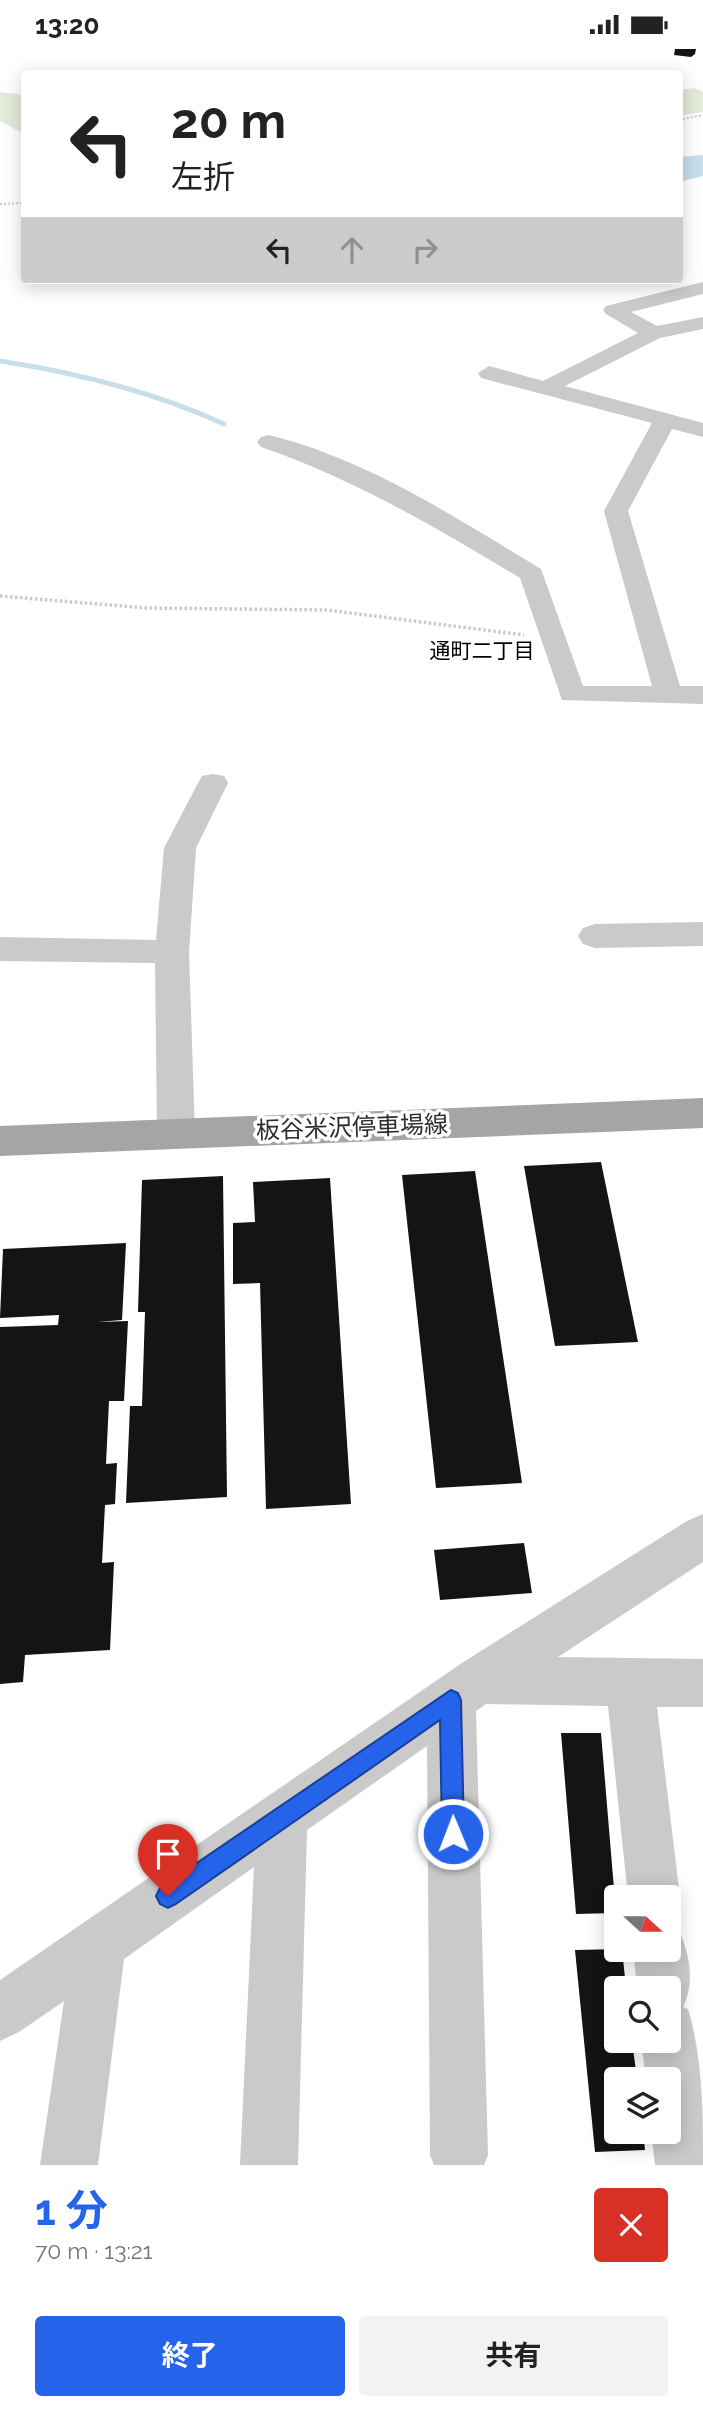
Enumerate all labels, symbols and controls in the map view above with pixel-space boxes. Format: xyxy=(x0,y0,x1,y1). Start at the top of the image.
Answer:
text: 13:20 xyxy=(35,10,99,40)
text: 20 m xyxy=(171,92,286,149)
icon: left xyxy=(56,98,147,189)
text: 左折 xyxy=(171,158,235,195)
icon: left xyxy=(260,231,298,269)
icon: ahead xyxy=(333,231,371,269)
icon: right xyxy=(406,231,444,269)
district label: 通町二丁目 xyxy=(430,638,535,663)
street label: 板谷米沢停車場線 xyxy=(256,1109,448,1145)
position arrow xyxy=(416,1797,490,1871)
pin xyxy=(138,1824,198,1896)
icon: arrive xyxy=(149,1835,187,1873)
north arrow xyxy=(604,1885,681,1962)
map controls xyxy=(604,1885,681,2144)
button: search xyxy=(604,1976,681,2053)
button: layers xyxy=(604,2067,681,2144)
text: 1 分 xyxy=(35,2186,108,2235)
button: close xyxy=(594,2188,668,2262)
text: 70 m · 13:21 xyxy=(35,2237,153,2264)
button: 終了 xyxy=(35,2316,345,2396)
button: 共有 xyxy=(359,2316,668,2396)

